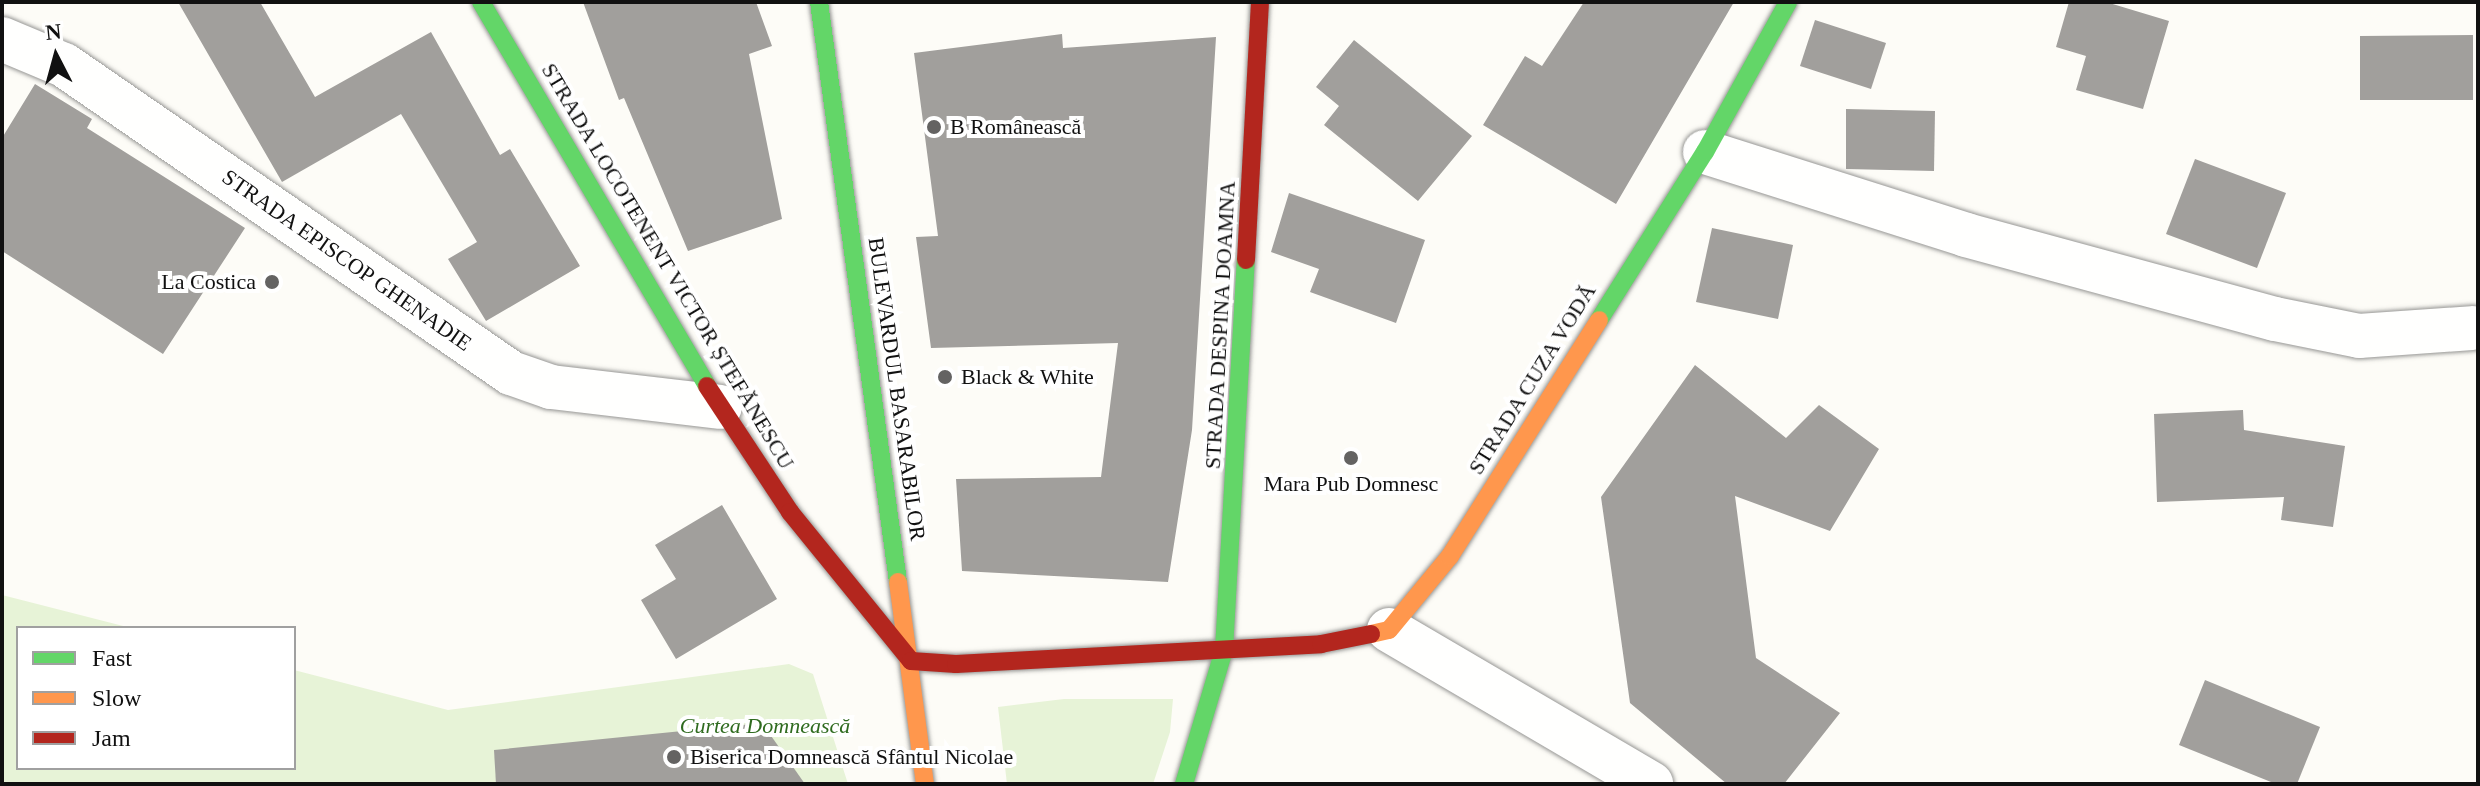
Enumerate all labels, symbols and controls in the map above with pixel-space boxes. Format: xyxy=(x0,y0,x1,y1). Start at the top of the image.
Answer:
north arrow xyxy=(16,16,96,96)
text: N xyxy=(44,18,63,45)
street label: STRADA LOCOTENENT VICTOR ȘTEFĂNESCU xyxy=(535,57,801,475)
place label: B Românească xyxy=(950,114,1081,140)
marker: B Românească xyxy=(925,118,943,136)
street label: STRADA EPISCOP GHENADIE xyxy=(216,163,478,357)
street label: STRADA DESPINA DOAMNA xyxy=(1199,179,1241,471)
street label: BULEVARDUL BASARABILOR xyxy=(863,235,931,543)
place label: La Costica xyxy=(161,269,256,295)
marker: La Costica xyxy=(263,273,281,291)
street label: STRADA CUZA VODĂ xyxy=(1462,278,1602,480)
place label: Black & White xyxy=(961,364,1094,390)
marker: Black & White xyxy=(936,368,954,386)
marker: Mara Pub Domnesc xyxy=(1342,449,1360,467)
place label: Mara Pub Domnesc xyxy=(1264,471,1438,497)
legend xyxy=(16,626,296,770)
text: Fast xyxy=(92,645,132,671)
text: Slow xyxy=(92,685,141,711)
park label: Curtea Domnească xyxy=(680,713,850,739)
text: Jam xyxy=(92,725,131,751)
place label: Biserica Domnească Sfântul Nicolae xyxy=(690,744,1013,770)
marker: Biserica Domnească Sfântul Nicolae xyxy=(665,748,683,766)

